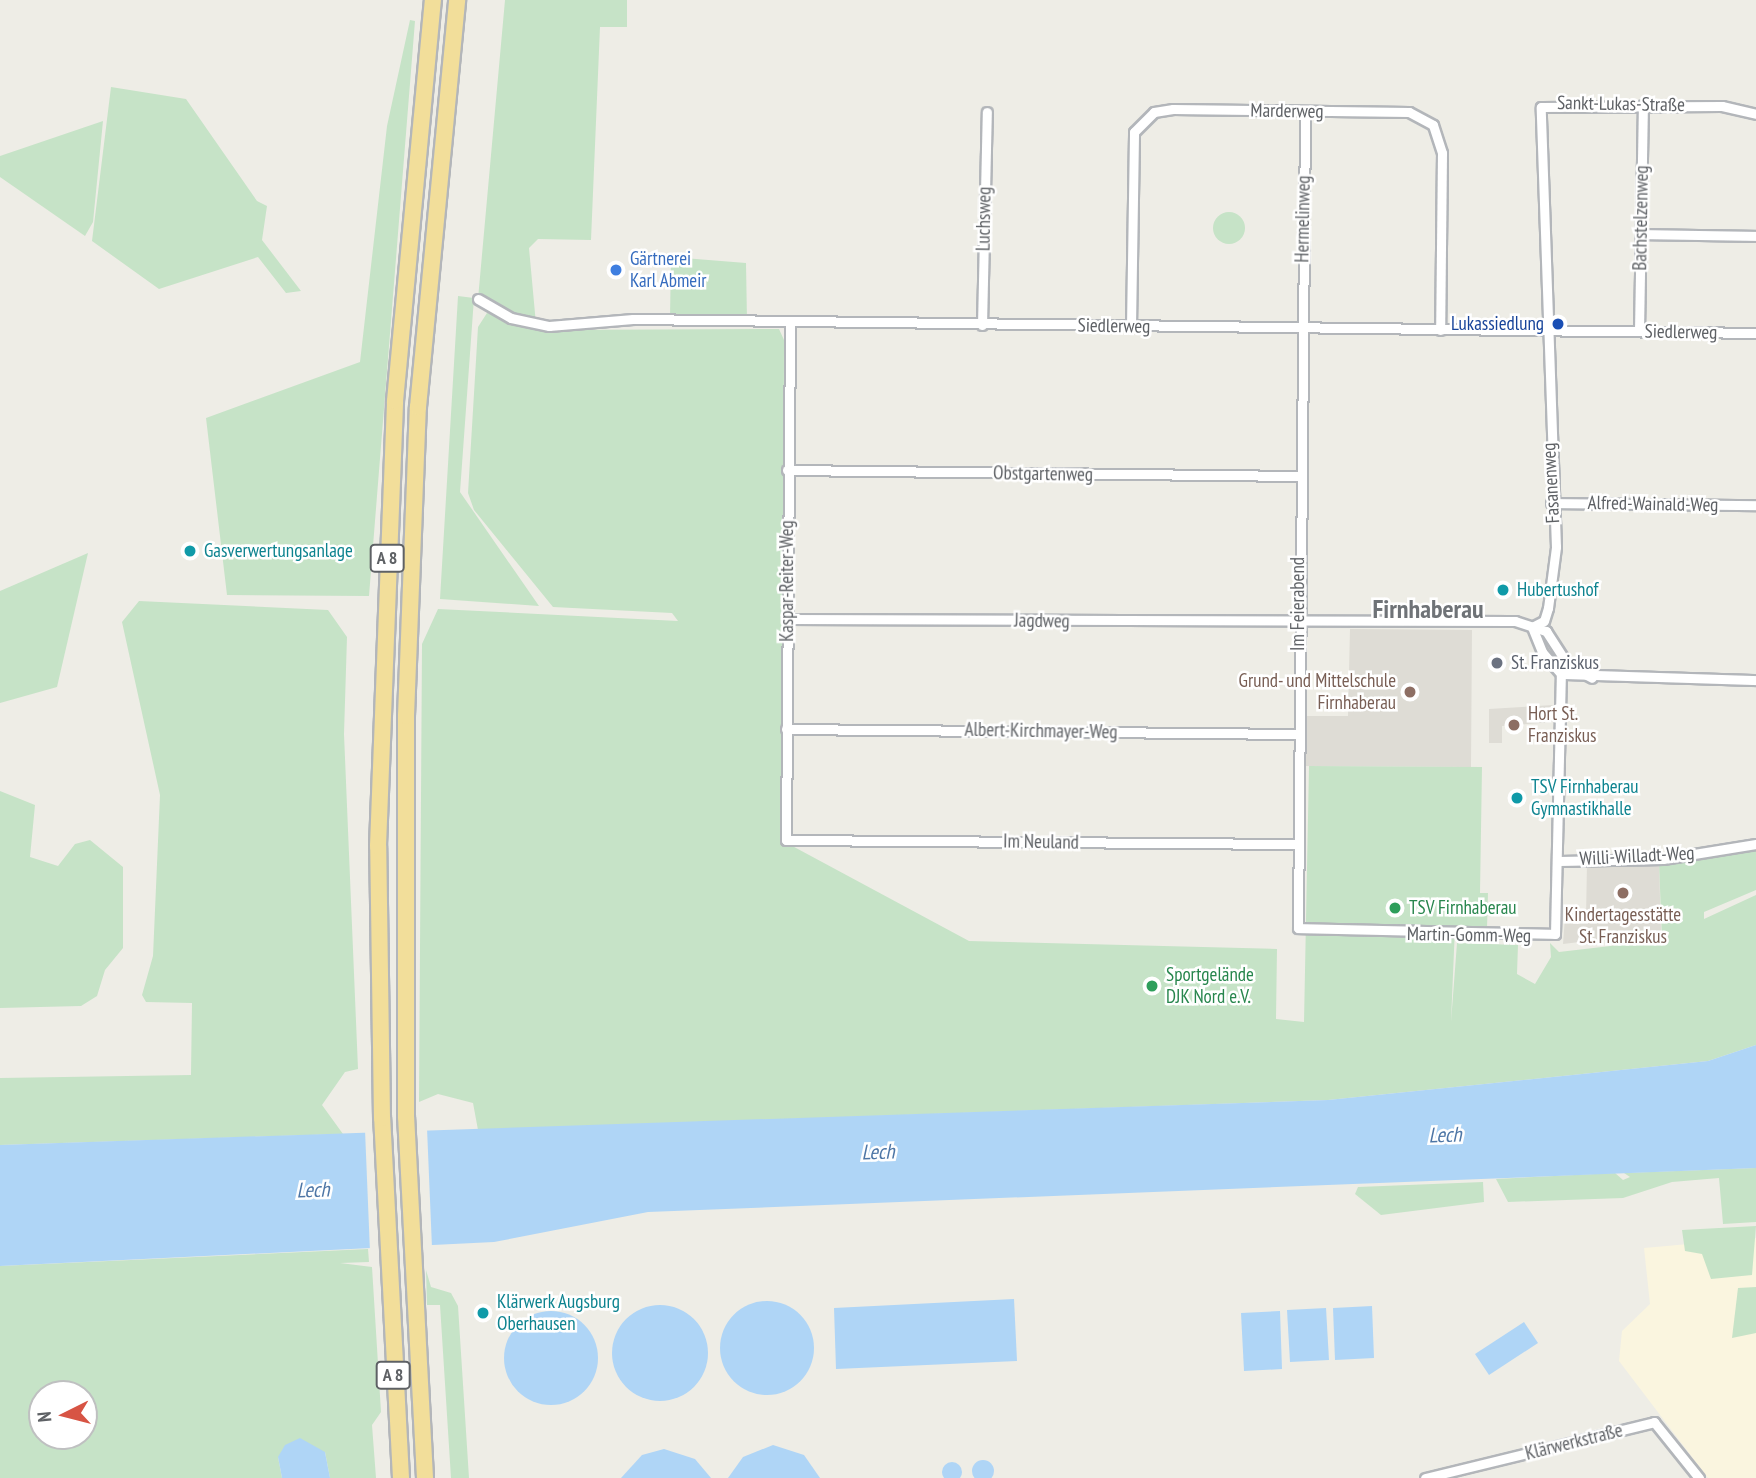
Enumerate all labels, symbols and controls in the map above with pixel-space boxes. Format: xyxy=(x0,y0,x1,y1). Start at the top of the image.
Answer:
street label: Sankt-Lukas-Straße xyxy=(1557,91,1685,117)
street label: Marderweg xyxy=(1250,99,1324,123)
street label: Bachstelzenweg xyxy=(1629,165,1653,271)
street label: Hermelinweg xyxy=(1291,175,1315,263)
street label: Luchsweg xyxy=(972,187,996,251)
place label: Gärtnerei Karl Abmeir xyxy=(630,248,707,292)
marker: Gärtnerei Karl Abmeir xyxy=(608,262,624,278)
place label: Lukassiedlung xyxy=(1451,313,1544,335)
street label: Siedlerweg xyxy=(1077,314,1151,338)
marker: Lukassiedlung xyxy=(1550,316,1566,332)
street label: Siedlerweg xyxy=(1644,320,1718,344)
street label: Fasanenweg xyxy=(1537,442,1565,524)
street label: Obstgartenweg xyxy=(993,462,1093,486)
street label: Alfred-Wainald-Weg xyxy=(1587,491,1719,517)
street label: Kaspar-Reiter-Weg xyxy=(776,520,798,642)
place label: Gasverwertungsanlage xyxy=(204,540,353,562)
marker: Gasverwertungsanlage xyxy=(182,543,198,559)
road number: A 8 xyxy=(368,544,406,572)
street label: Im Feierabend xyxy=(1287,557,1309,651)
place label: Hubertushof xyxy=(1517,579,1598,601)
marker: Hubertushof xyxy=(1495,582,1511,598)
district label: Firnhaberau xyxy=(1372,593,1484,625)
street label: Jagdweg xyxy=(1014,609,1070,633)
place label: St. Franziskus xyxy=(1511,652,1600,674)
marker: St. Franziskus xyxy=(1489,655,1505,671)
place label: Grund- und Mittelschule Firnhaberau xyxy=(1237,670,1396,714)
marker: Grund- und Mittelschule Firnhaberau xyxy=(1402,684,1418,700)
place label: Hort St. Franziskus xyxy=(1528,703,1596,747)
marker: Hort St. Franziskus xyxy=(1506,717,1522,733)
street label: Albert-Kirchmayer-Weg xyxy=(964,718,1118,744)
place label: TSV Firnhaberau Gymnastikhalle xyxy=(1531,776,1639,820)
marker: TSV Firnhaberau Gymnastikhalle xyxy=(1509,790,1525,806)
street label: Im Neuland xyxy=(1003,830,1079,854)
street label: Willi-Willadt-Weg xyxy=(1579,842,1695,870)
marker: Kindertagesstätte St. Franziskus xyxy=(1615,885,1631,901)
place label: TSV Firnhaberau xyxy=(1409,897,1517,919)
marker: TSV Firnhaberau xyxy=(1387,900,1403,916)
place label: Kindertagesstätte St. Franziskus xyxy=(1565,904,1681,948)
street label: Martin-Gomm-Weg xyxy=(1407,923,1531,947)
place label: Sportgelände DJK Nord e.V. xyxy=(1166,964,1254,1008)
marker: Sportgelände DJK Nord e.V. xyxy=(1144,978,1160,994)
water label: Lech xyxy=(1428,1122,1462,1148)
water label: Lech xyxy=(861,1139,895,1165)
water label: Lech xyxy=(296,1177,330,1203)
place label: Klärwerk Augsburg Oberhausen xyxy=(497,1291,621,1335)
marker: Klärwerk Augsburg Oberhausen xyxy=(475,1305,491,1321)
road number: A 8 xyxy=(374,1360,412,1390)
north arrow xyxy=(28,1380,98,1450)
text: N xyxy=(32,1411,57,1423)
street label: Klärwerkstraße xyxy=(1523,1419,1625,1465)

